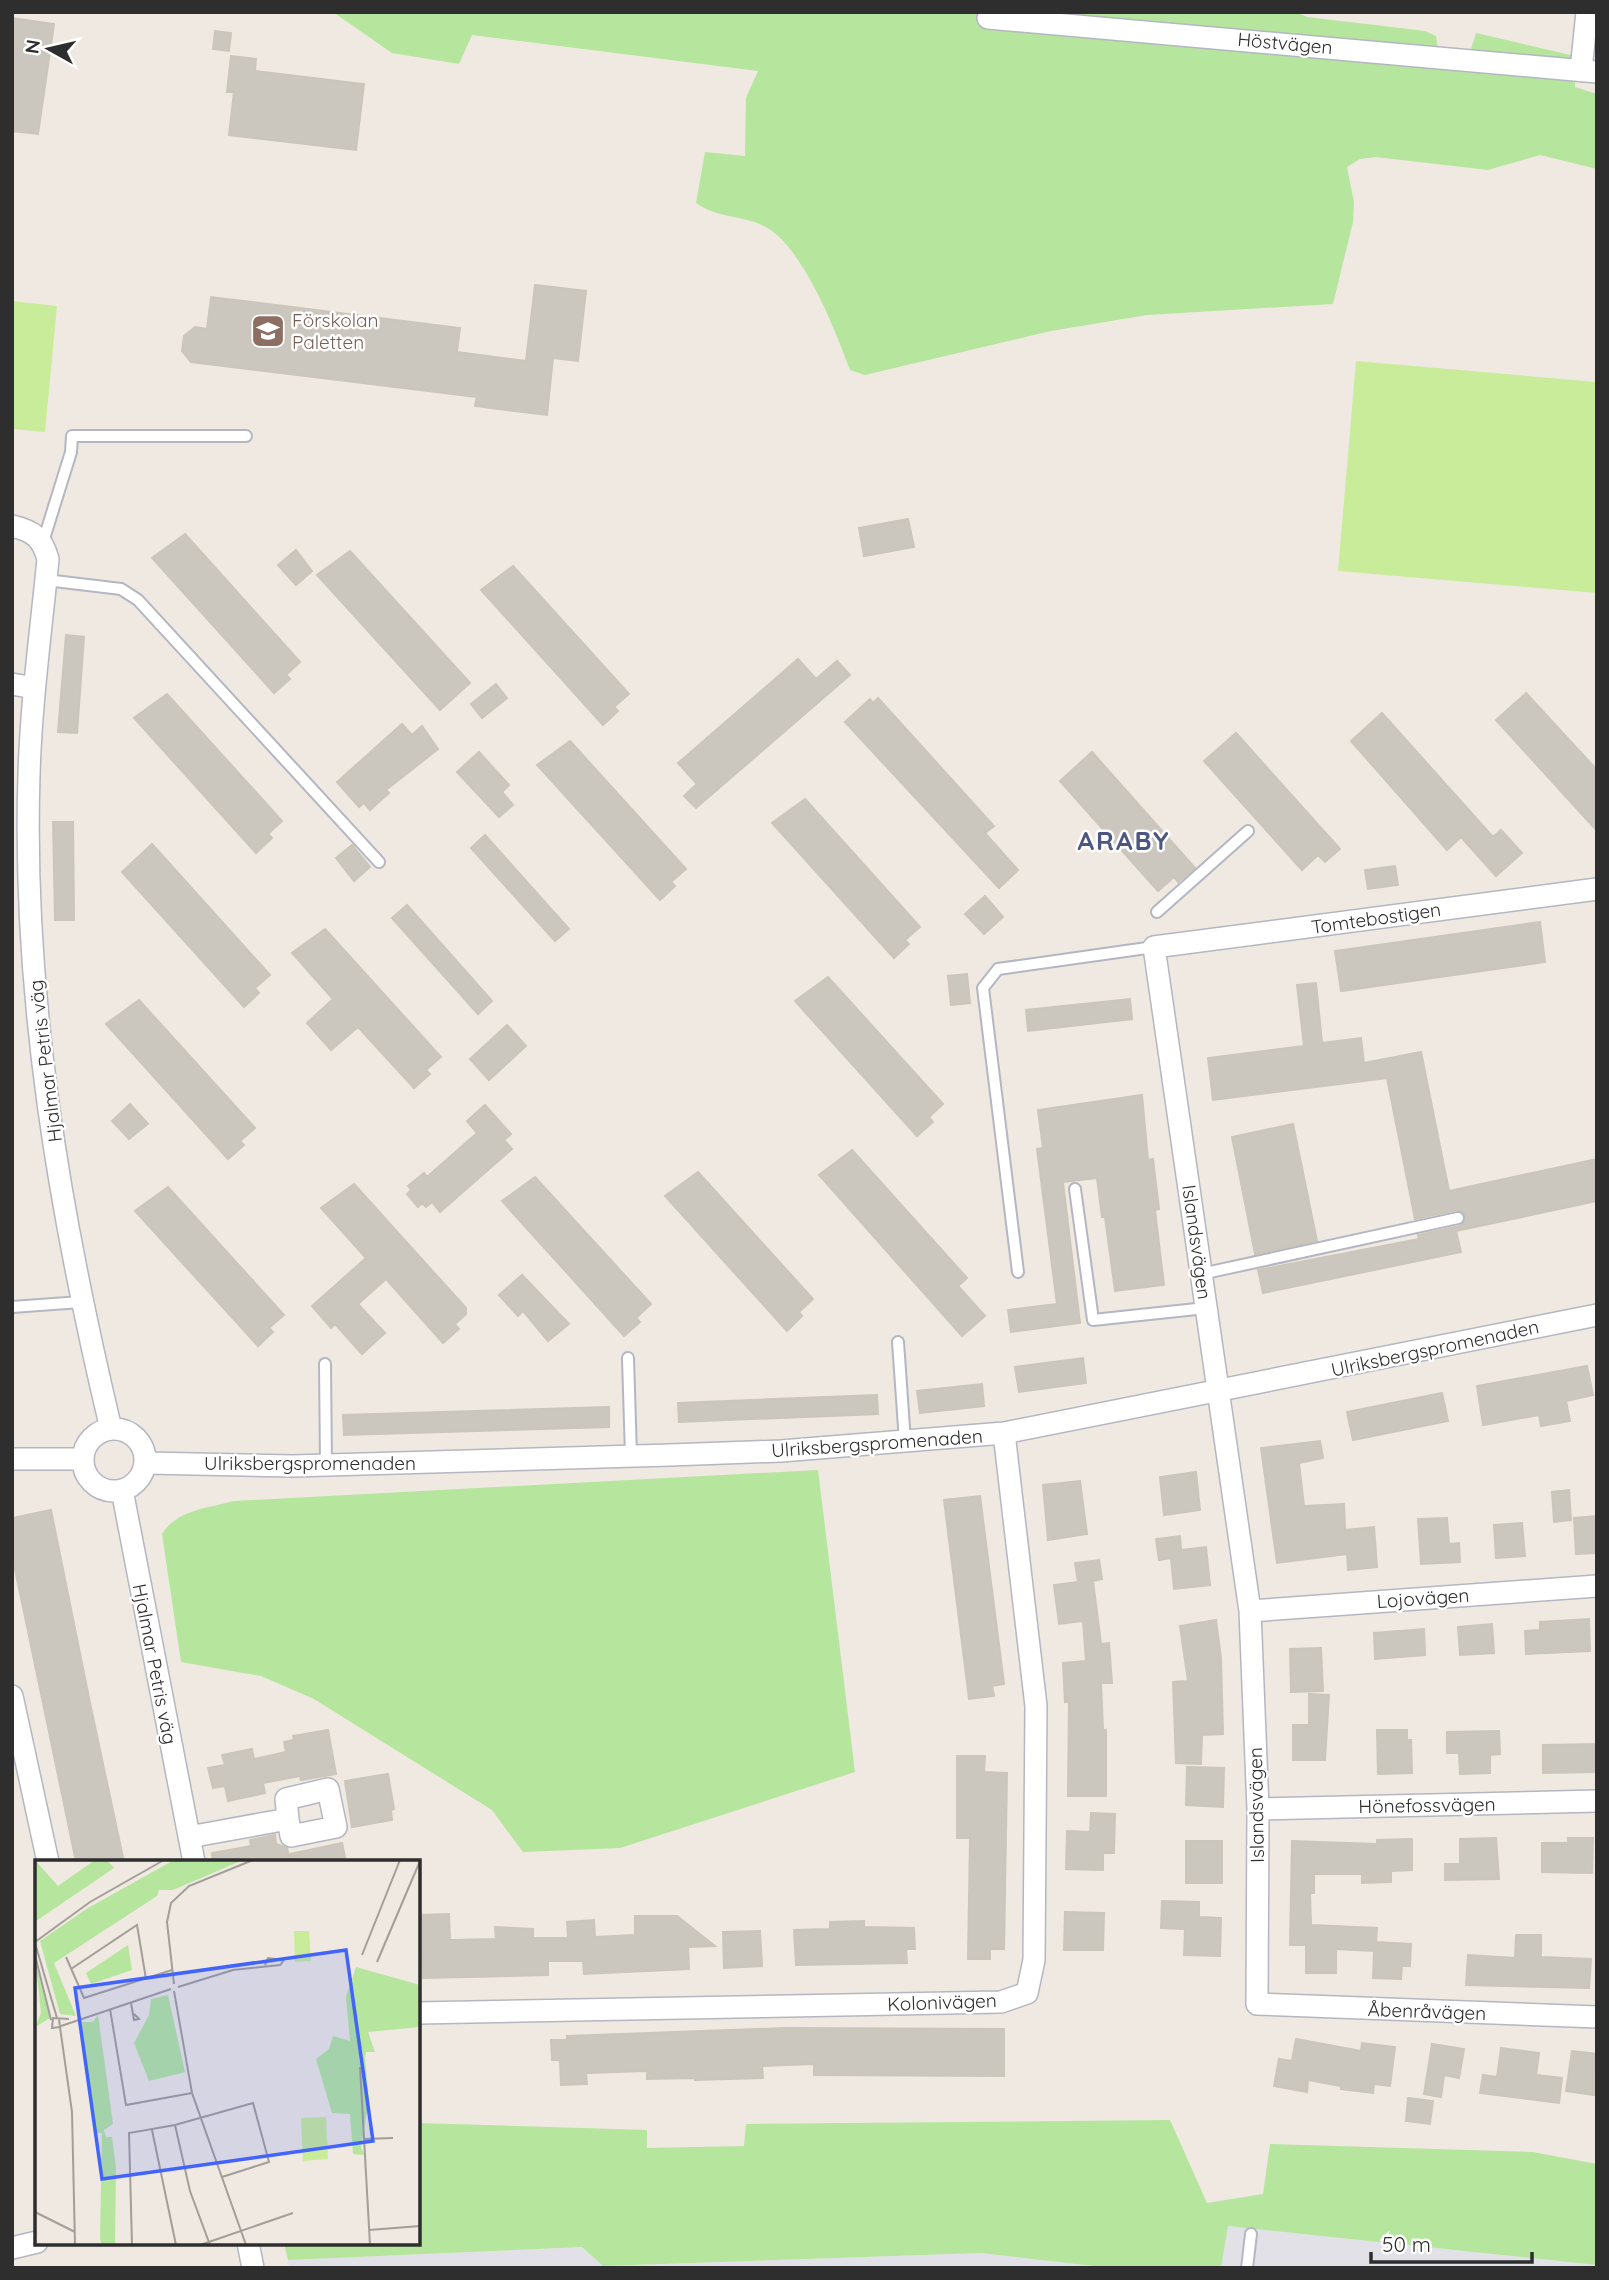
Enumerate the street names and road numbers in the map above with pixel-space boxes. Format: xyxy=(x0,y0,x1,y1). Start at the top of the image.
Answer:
street label: Höstvägen xyxy=(1237,27,1333,59)
street label: Tomtebostigen xyxy=(1310,897,1442,939)
street label: Hjalmar Petris väg xyxy=(23,979,67,1143)
street label: Islandsvägen xyxy=(1177,1183,1217,1301)
street label: Ulriksbergspromenaden xyxy=(1329,1314,1541,1382)
street label: Ulriksbergspromenaden xyxy=(771,1424,983,1462)
street label: Ulriksbergspromenaden xyxy=(204,1451,416,1475)
street label: Hjalmar Petris väg xyxy=(128,1582,182,1746)
street label: Lojovägen xyxy=(1376,1583,1470,1613)
street label: Islandsvägen xyxy=(1243,1747,1269,1863)
street label: Hönefossvägen xyxy=(1358,1792,1496,1818)
street label: Kolonivägen xyxy=(887,1988,997,2016)
street label: Åbenråvägen xyxy=(1367,1997,1487,2025)

